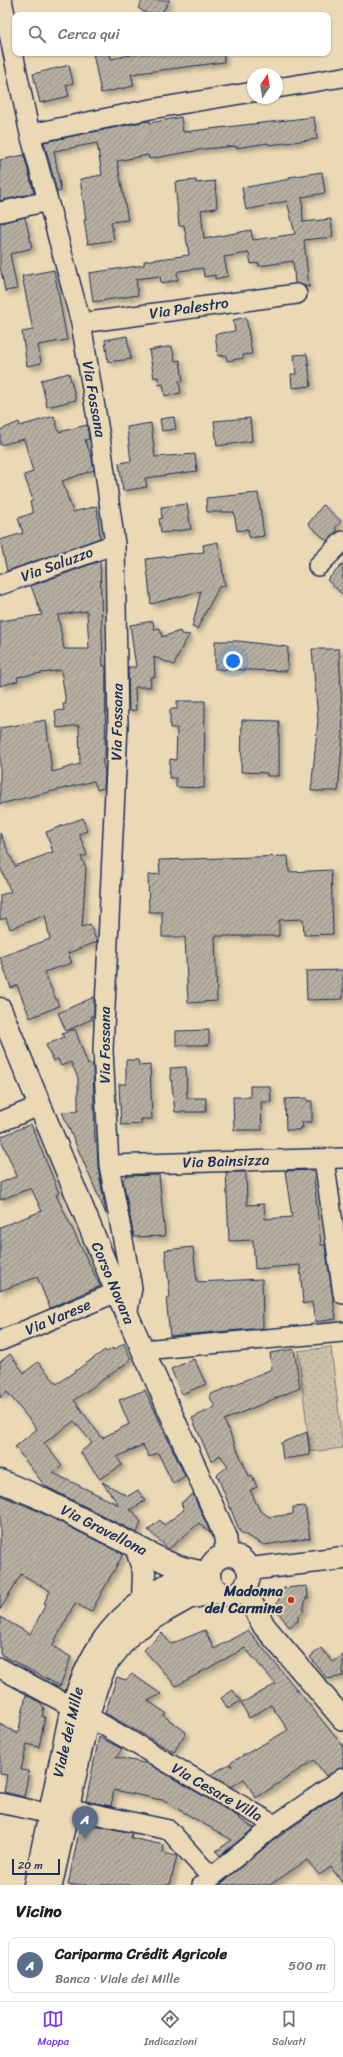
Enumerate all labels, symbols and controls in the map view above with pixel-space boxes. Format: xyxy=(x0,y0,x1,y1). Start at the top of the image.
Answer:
search box xyxy=(12,12,331,56)
text: Cerca qui xyxy=(58,21,120,47)
icon: search xyxy=(26,23,48,45)
north arrow xyxy=(247,68,283,104)
street label: Via Palestro xyxy=(148,290,231,326)
street label: Via Fossana xyxy=(75,359,114,440)
street label: Via Saluzzo xyxy=(17,539,97,589)
your location xyxy=(223,651,243,671)
street label: Via Fossana xyxy=(103,683,131,761)
street label: Via Fossana xyxy=(92,1006,118,1084)
street label: Via Bainsizza xyxy=(182,1146,270,1176)
street label: Corso Novara xyxy=(84,1238,142,1329)
street label: Via Varese xyxy=(21,1291,95,1343)
street label: Via Gravellona xyxy=(56,1497,152,1563)
place label: Madonna del Carmine xyxy=(205,1578,283,1621)
marker: Madonna del Carmine xyxy=(286,1595,296,1605)
street label: Viale dei Mille xyxy=(45,1684,91,1780)
street label: Via Cesare Villa xyxy=(167,1755,268,1829)
pin: A xyxy=(72,1806,98,1839)
text: 20 m xyxy=(18,1856,43,1875)
scale bar xyxy=(12,1857,60,1876)
text: Vicino xyxy=(16,1896,62,1926)
text: Cariparma Crédit Agricole xyxy=(55,1941,227,1967)
text: A xyxy=(26,1954,34,1977)
text: 500 m xyxy=(288,1954,326,1977)
text: Banca · Viale dei Mille xyxy=(55,1967,180,1990)
tab: Mappa xyxy=(37,2008,69,2051)
tab: Indicazioni xyxy=(144,2008,197,2051)
tab: Salvati xyxy=(272,2008,306,2051)

